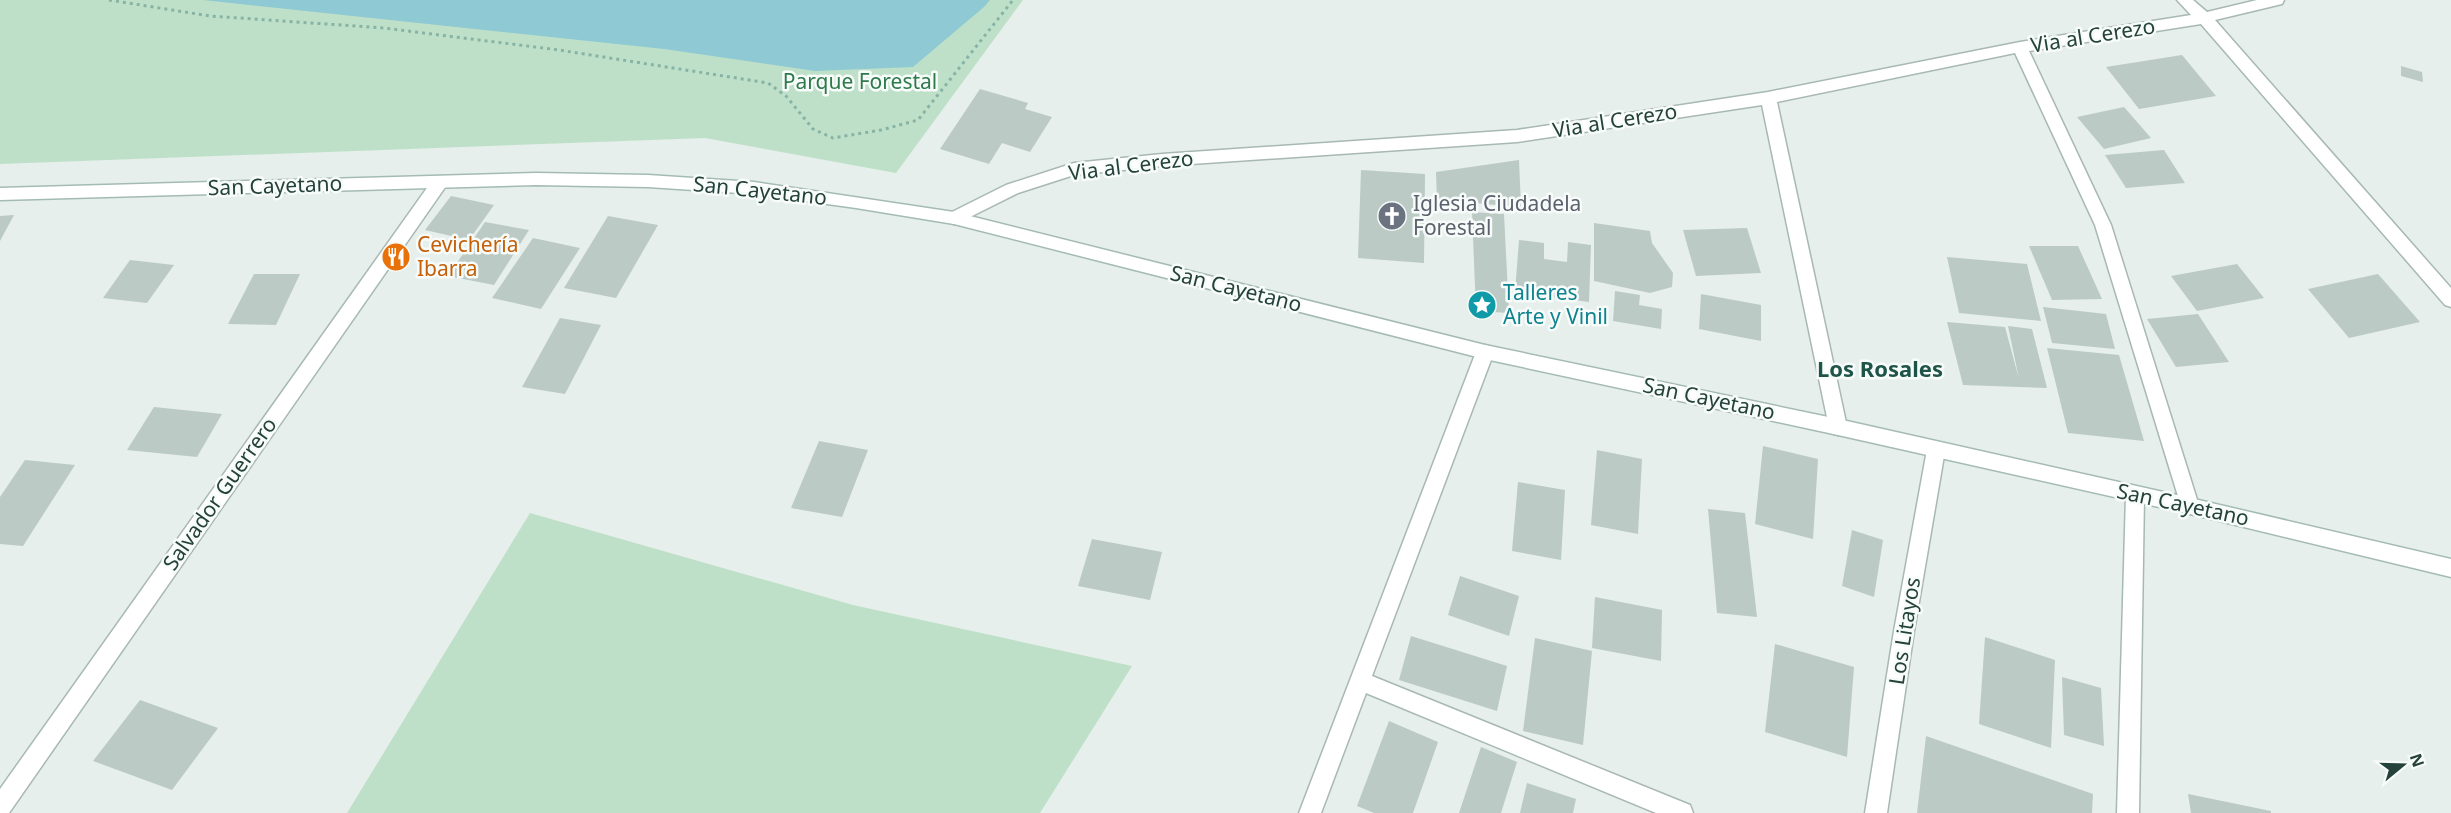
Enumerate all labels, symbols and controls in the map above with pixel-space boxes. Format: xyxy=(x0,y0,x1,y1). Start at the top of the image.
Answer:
street label: Via al Cerezo xyxy=(2029,11,2157,59)
park label: Parque Forestal xyxy=(783,67,937,95)
street label: Via al Cerezo xyxy=(1551,96,1679,144)
street label: Via al Cerezo xyxy=(1067,143,1195,187)
street label: San Cayetano xyxy=(207,169,343,201)
street label: San Cayetano xyxy=(692,169,828,211)
place label: Iglesia Ciudadela Forestal xyxy=(1413,189,1581,241)
church icon: Iglesia Ciudadela Forestal xyxy=(1376,200,1408,232)
place label: Cevichería Ibarra xyxy=(417,230,519,282)
restaurant icon: Cevichería Ibarra xyxy=(380,241,412,273)
street label: San Cayetano xyxy=(1168,258,1305,318)
place label: Talleres Arte y Vinil xyxy=(1503,278,1608,330)
place icon: Talleres Arte y Vinil xyxy=(1466,289,1498,321)
district label: Los Rosales xyxy=(1817,353,1943,383)
street label: San Cayetano xyxy=(1641,370,1778,426)
street label: Salvador Guerrero xyxy=(156,411,282,576)
street label: San Cayetano xyxy=(2115,476,2252,532)
street label: Los Litayos xyxy=(1882,575,1926,687)
north arrow xyxy=(2373,735,2433,795)
text: N xyxy=(2405,750,2430,770)

